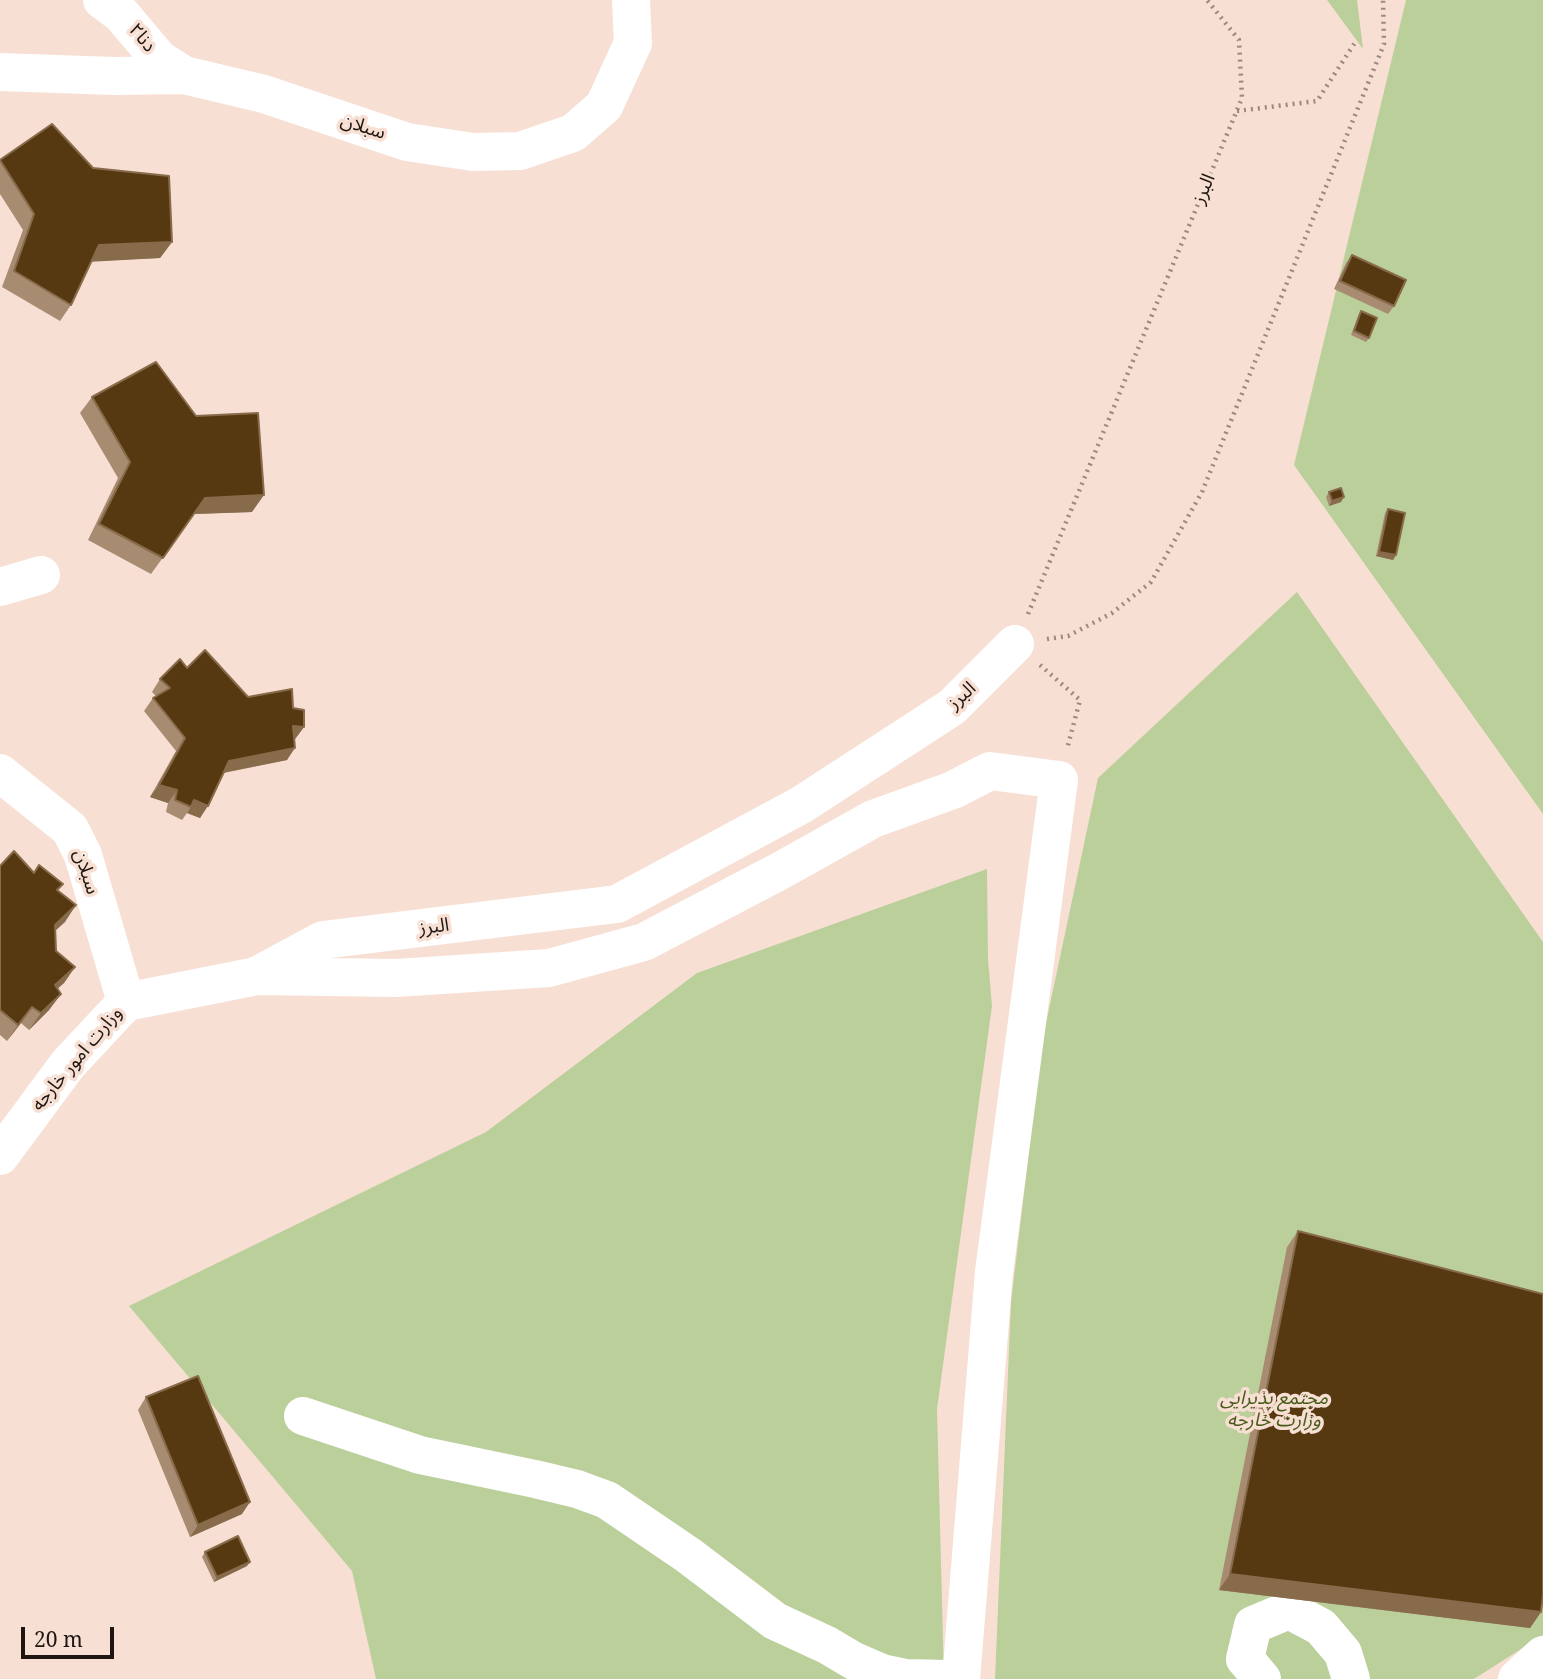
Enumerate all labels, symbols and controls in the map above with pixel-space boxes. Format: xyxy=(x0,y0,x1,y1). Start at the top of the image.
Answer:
street label: دنا۲ xyxy=(123,19,161,57)
street label: سبلان xyxy=(338,109,388,145)
street label: البرز xyxy=(1188,171,1220,207)
street label: البرز xyxy=(943,677,981,715)
street label: سبلان xyxy=(68,847,104,897)
street label: البرز xyxy=(417,914,451,940)
street label: وزارت امور خارجه xyxy=(27,1002,127,1116)
park label: مجتمع پذیرایی وزارت خارجه xyxy=(1220,1388,1328,1432)
scale bar xyxy=(24,1612,117,1656)
text: 20 m xyxy=(34,1625,83,1653)

